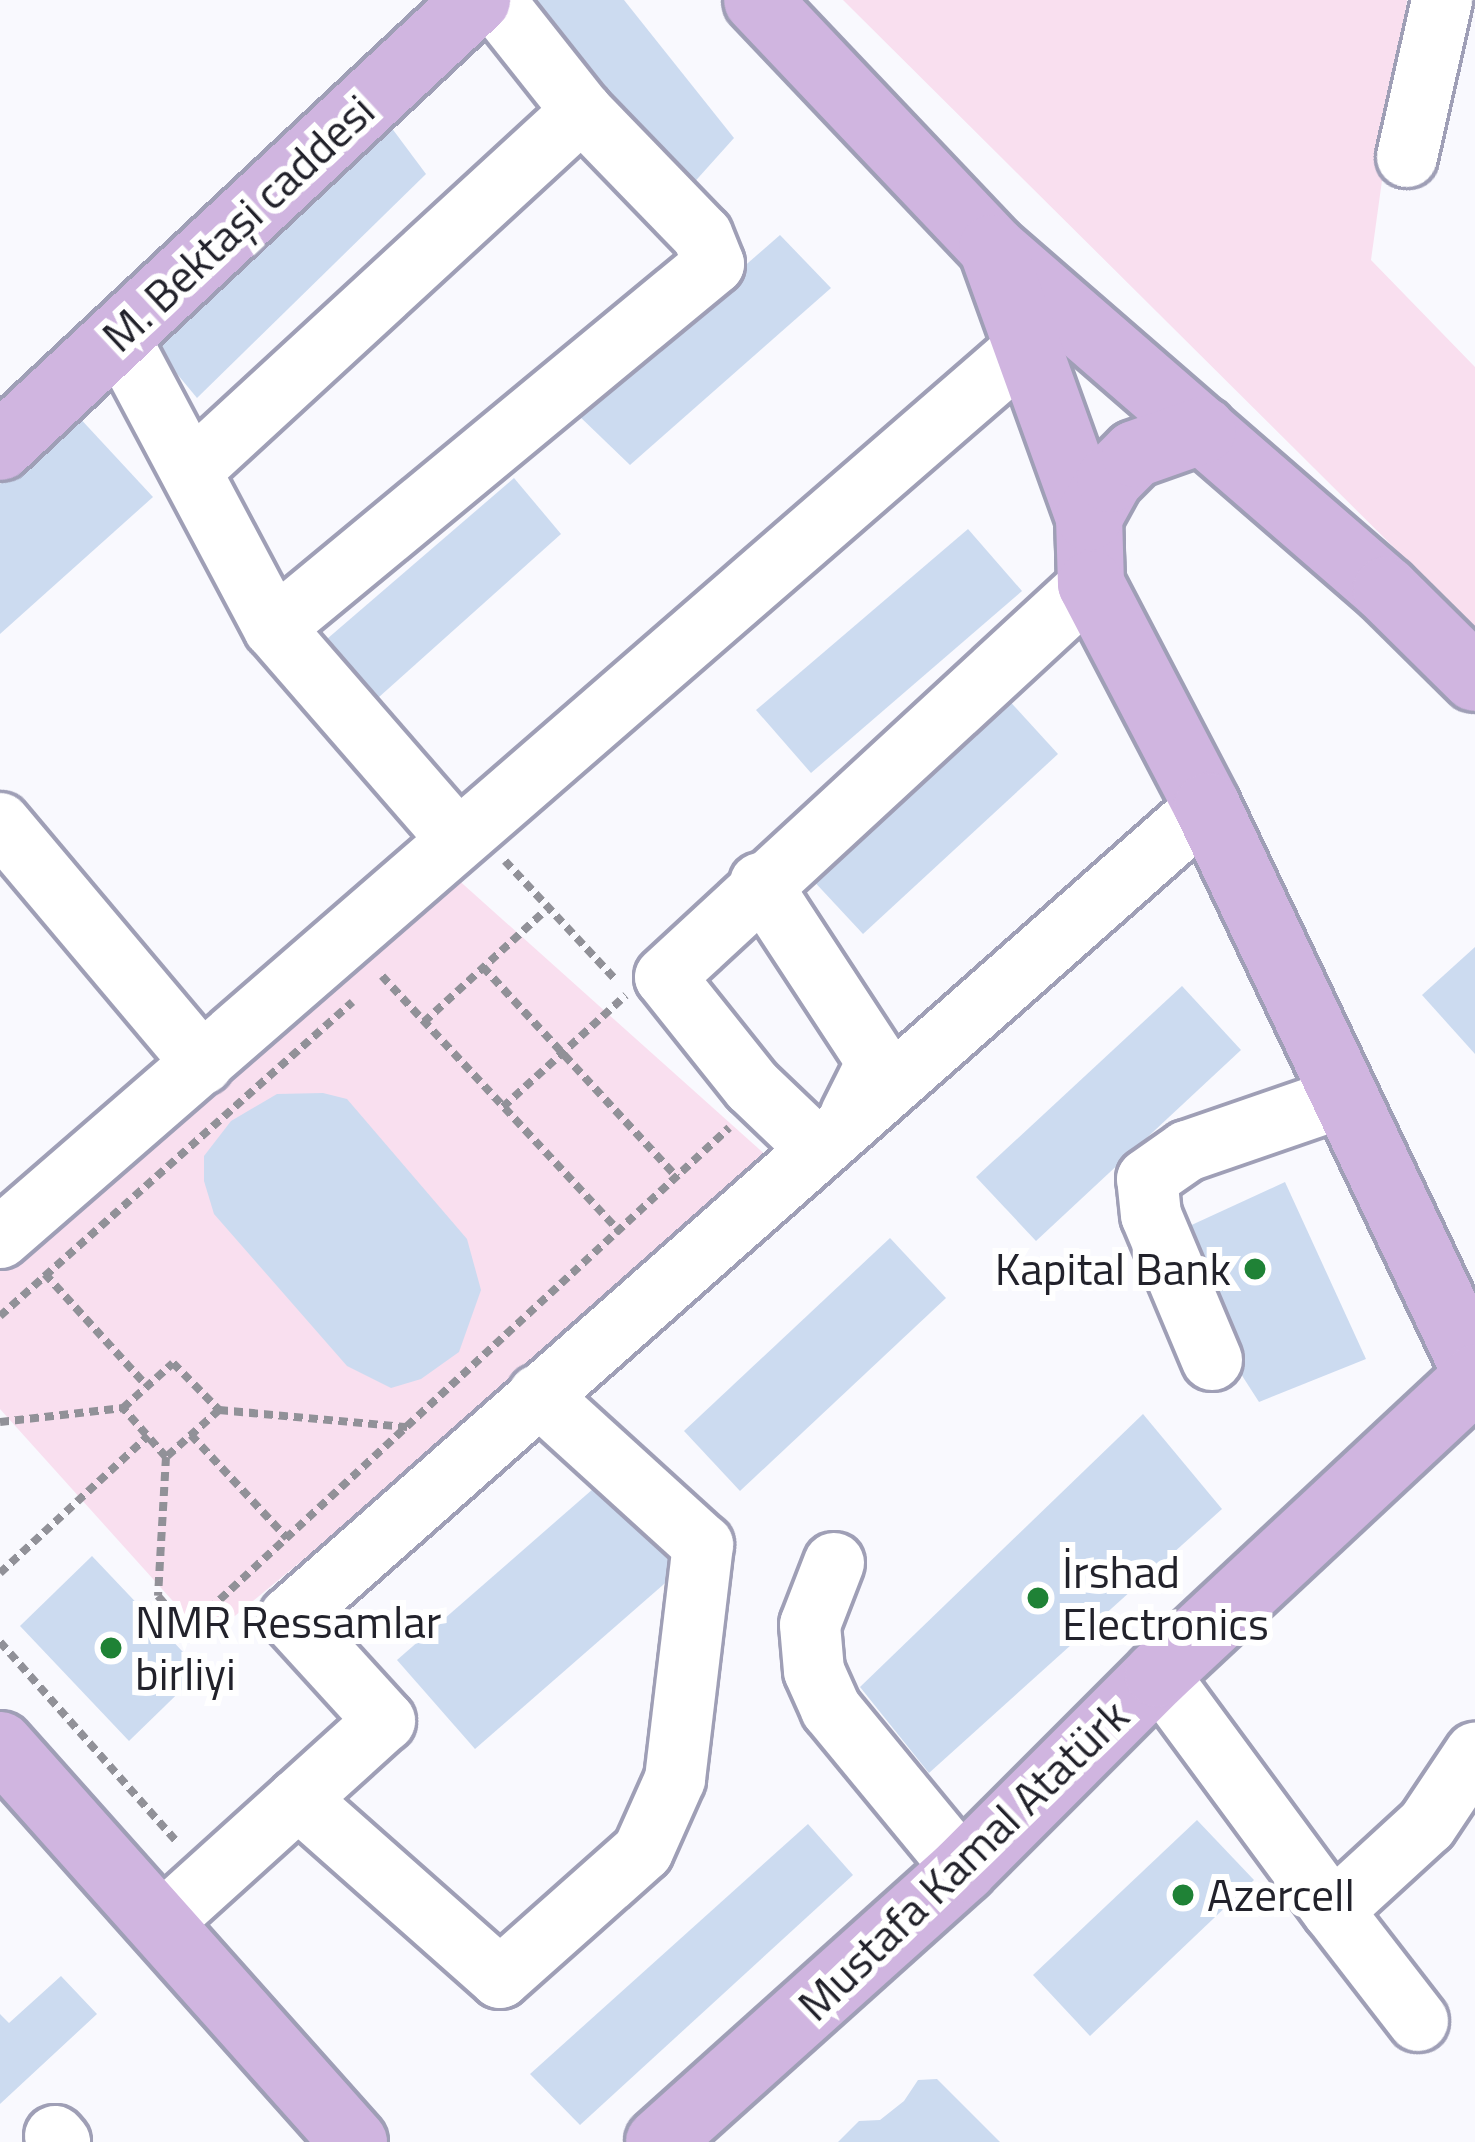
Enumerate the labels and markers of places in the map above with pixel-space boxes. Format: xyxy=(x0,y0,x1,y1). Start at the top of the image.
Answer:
place label: Kapital Bank xyxy=(995,1242,1231,1296)
marker: Kapital Bank xyxy=(1242,1256,1268,1282)
place label: İrshad Electronics xyxy=(1062,1545,1269,1651)
marker: İrshad Electronics xyxy=(1025,1585,1051,1611)
place label: NMR Ressamlar birliyi xyxy=(135,1595,441,1701)
marker: NMR Ressamlar birliyi xyxy=(98,1635,124,1661)
place label: Azercell xyxy=(1207,1868,1355,1922)
marker: Azercell xyxy=(1170,1882,1196,1908)

